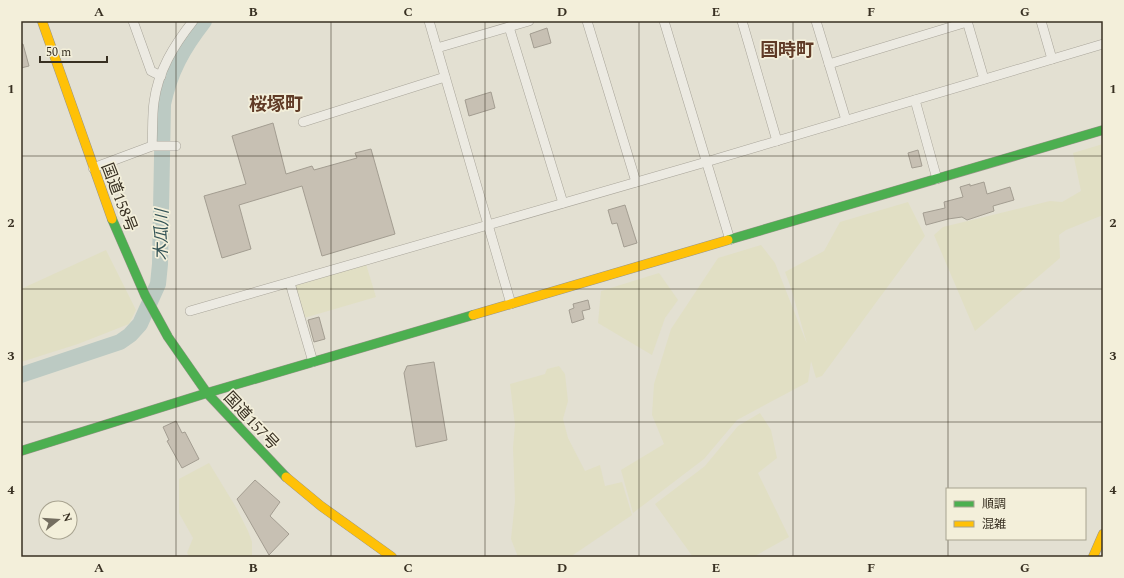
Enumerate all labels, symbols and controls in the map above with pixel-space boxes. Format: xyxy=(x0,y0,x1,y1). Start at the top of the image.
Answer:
text: A xyxy=(94,2,104,22)
text: B xyxy=(248,2,258,22)
text: C xyxy=(403,2,413,22)
text: D xyxy=(557,2,567,22)
text: E xyxy=(712,2,721,22)
text: F xyxy=(867,2,875,22)
text: G xyxy=(1020,2,1030,22)
district label: 国時町 xyxy=(760,37,814,64)
scale bar xyxy=(40,38,107,64)
text: 50 m xyxy=(46,43,71,62)
text: 1 xyxy=(7,79,15,99)
text: 1 xyxy=(1109,79,1117,99)
district label: 桜塚町 xyxy=(249,91,303,118)
street label: 国道158号 xyxy=(95,159,143,235)
water label: 木瓜川 xyxy=(149,207,175,261)
text: 2 xyxy=(7,213,15,233)
text: 2 xyxy=(1109,213,1117,233)
text: 3 xyxy=(7,346,15,366)
text: 3 xyxy=(1109,346,1117,366)
street label: 国道157号 xyxy=(218,386,285,455)
text: 4 xyxy=(7,480,15,500)
text: 4 xyxy=(1109,480,1117,500)
legend xyxy=(946,488,1086,540)
text: 順調 xyxy=(982,495,1006,514)
north arrow xyxy=(38,500,78,540)
text: N xyxy=(58,510,77,524)
text: 混雑 xyxy=(982,515,1006,534)
text: A xyxy=(94,558,104,578)
text: B xyxy=(248,558,258,578)
text: C xyxy=(403,558,413,578)
text: D xyxy=(557,558,567,578)
text: E xyxy=(712,558,721,578)
text: F xyxy=(867,558,875,578)
text: G xyxy=(1020,558,1030,578)

